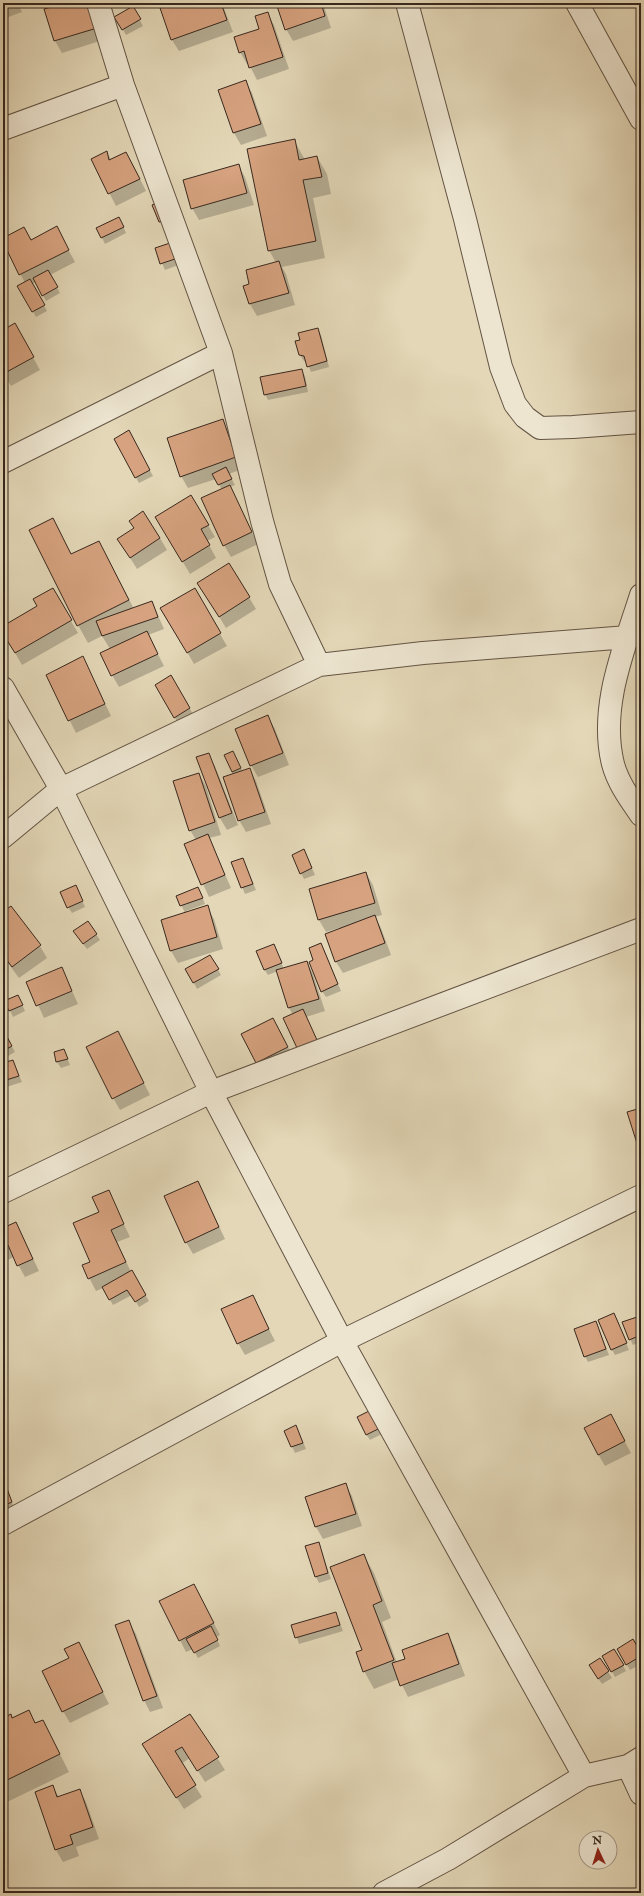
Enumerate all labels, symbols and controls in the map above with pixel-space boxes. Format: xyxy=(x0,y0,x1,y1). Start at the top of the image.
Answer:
north arrow xyxy=(578,1830,618,1870)
text: N xyxy=(591,1834,603,1848)

